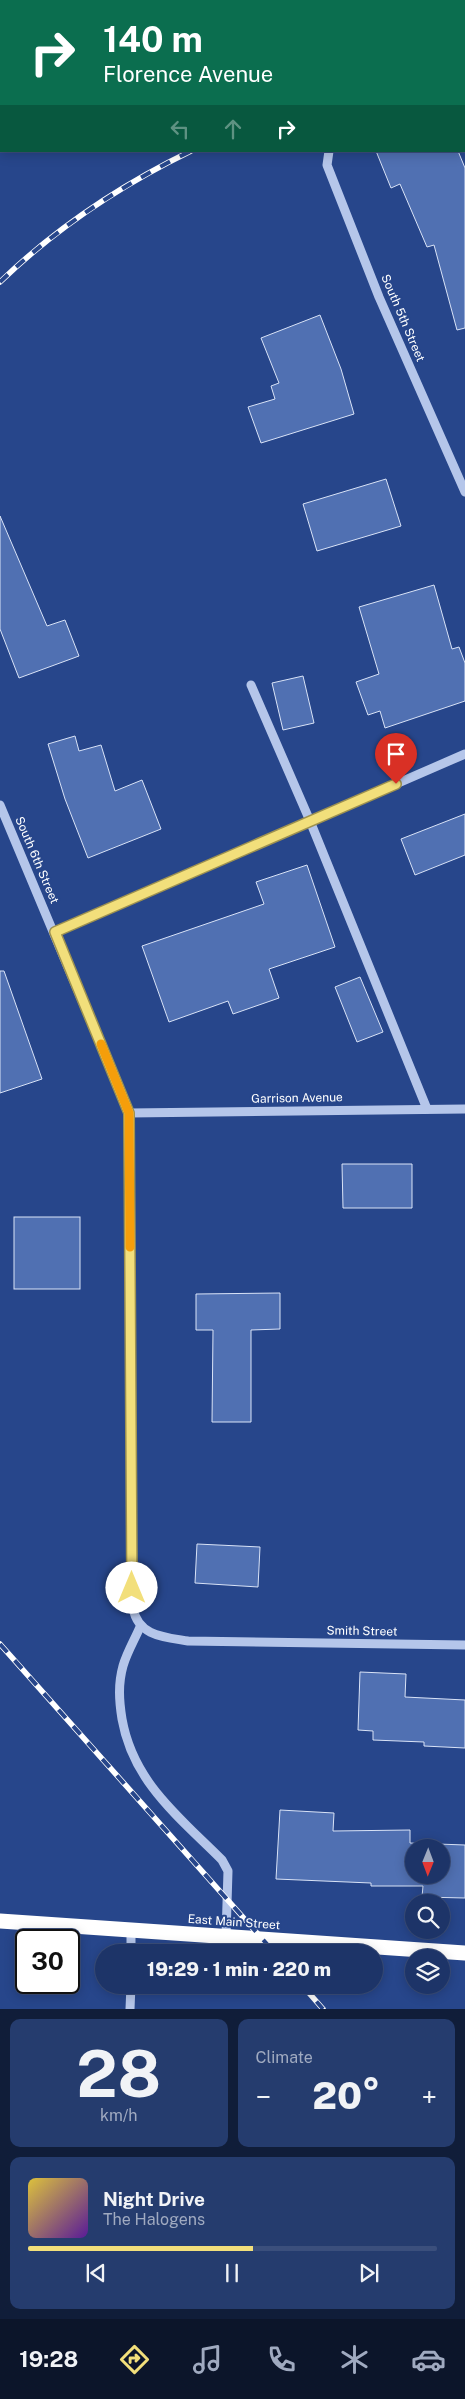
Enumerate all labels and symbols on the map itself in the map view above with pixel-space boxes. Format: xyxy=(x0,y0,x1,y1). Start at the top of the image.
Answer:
street label: South 5th Street xyxy=(378,272,428,364)
pin xyxy=(375,733,417,784)
street label: South 6th Street xyxy=(12,814,62,906)
street label: Garrison Avenue xyxy=(251,1090,343,1106)
position arrow xyxy=(105,1561,157,1613)
street label: Smith Street xyxy=(326,1623,398,1639)
north arrow xyxy=(405,1839,450,1884)
street label: East Main Street xyxy=(187,1912,281,1932)
speed limit sign: 30 xyxy=(15,1929,80,1994)

